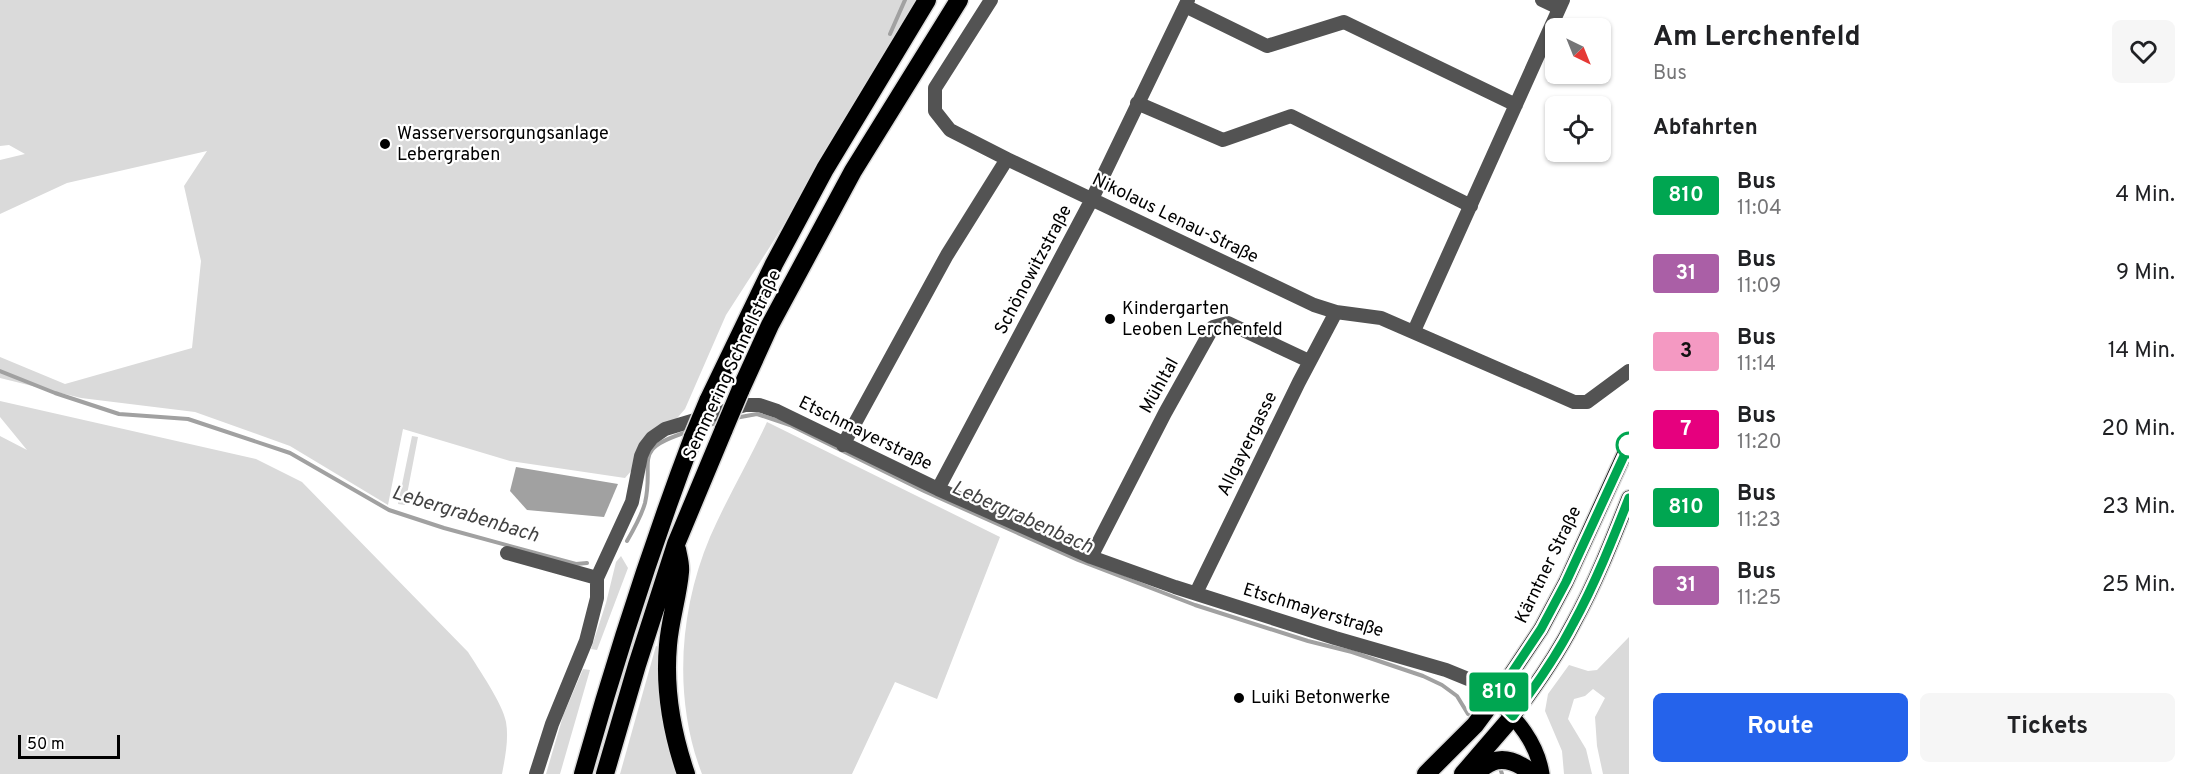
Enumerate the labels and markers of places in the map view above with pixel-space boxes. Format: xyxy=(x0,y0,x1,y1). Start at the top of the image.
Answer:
place label: Wasserversorgungsanlage Lebergraben xyxy=(397,123,609,167)
marker: Wasserversorgungsanlage Lebergraben xyxy=(378,137,392,151)
place label: Kindergarten Leoben Lerchenfeld xyxy=(1122,298,1283,342)
marker: Kindergarten Leoben Lerchenfeld xyxy=(1103,312,1117,326)
unlabelled marker xyxy=(1616,432,1642,458)
place label: Luiki Betonwerke xyxy=(1251,687,1390,710)
marker: Luiki Betonwerke xyxy=(1232,691,1246,705)

